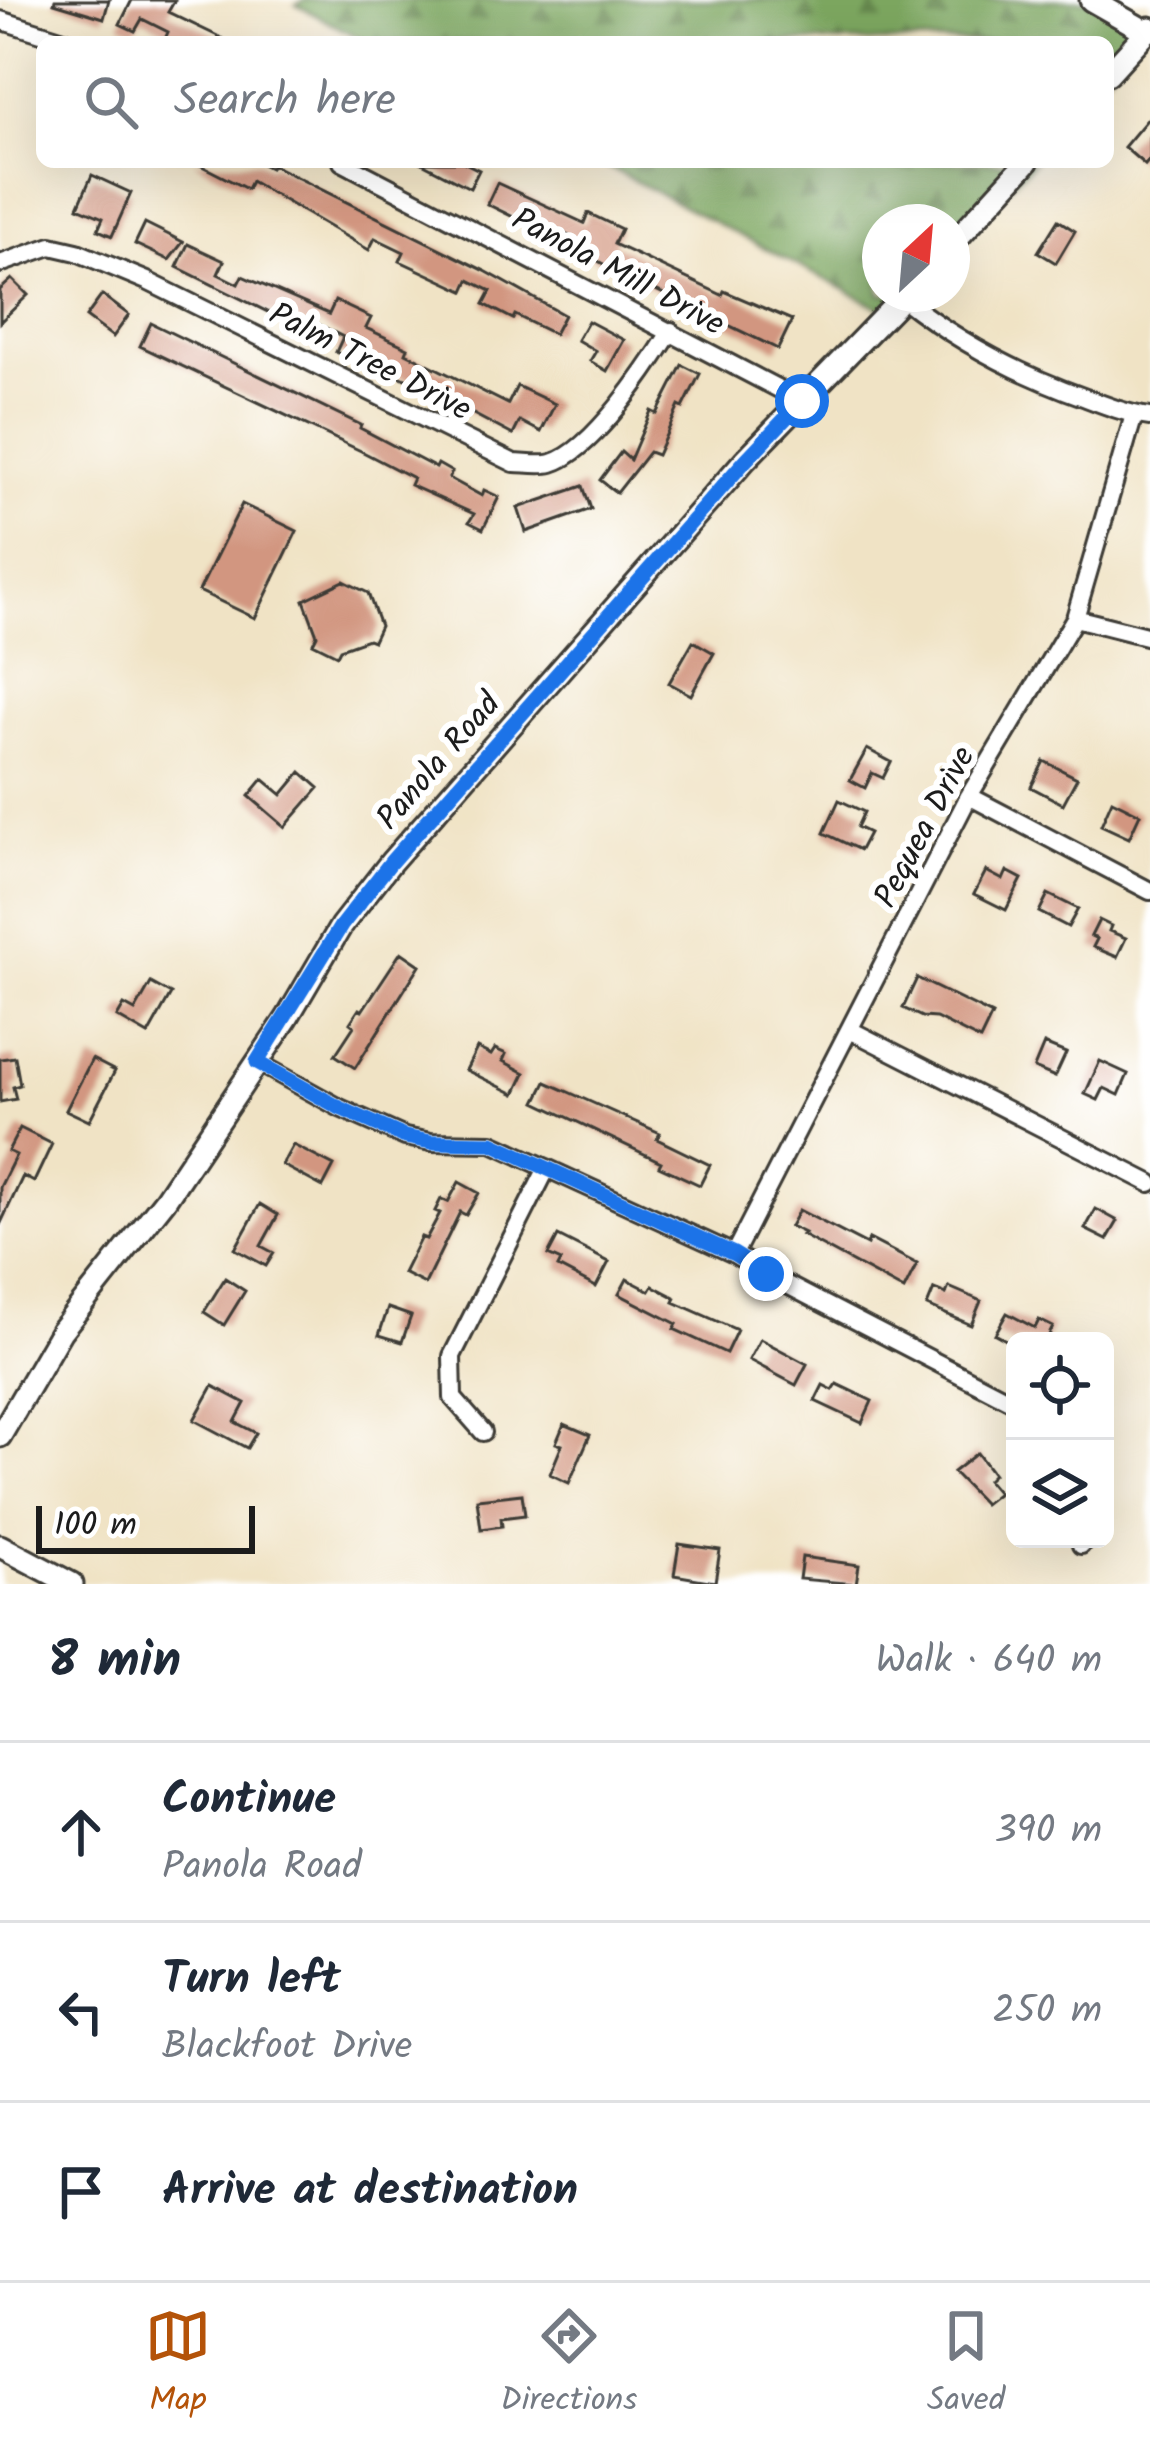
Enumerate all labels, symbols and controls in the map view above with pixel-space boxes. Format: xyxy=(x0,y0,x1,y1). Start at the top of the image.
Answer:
search box xyxy=(36,36,1114,168)
text: Search here xyxy=(174,66,396,138)
icon: search xyxy=(78,69,144,135)
street label: Panola Mill Drive xyxy=(501,195,734,352)
north arrow xyxy=(862,204,970,312)
street label: Palm Tree Drive xyxy=(259,289,480,437)
route start xyxy=(775,374,829,428)
street label: Panola Road xyxy=(364,680,516,843)
street label: Pequea Drive xyxy=(861,737,991,918)
route end xyxy=(739,1247,793,1301)
map controls xyxy=(1006,1332,1114,1548)
button: locate xyxy=(1006,1332,1114,1440)
button: layers xyxy=(1006,1440,1114,1548)
scale bar xyxy=(36,1500,255,1553)
text: 100 m xyxy=(54,1500,137,1553)
text: 8 min xyxy=(48,1622,181,1703)
text: Walk · 640 m xyxy=(875,1631,1102,1693)
text: Continue xyxy=(162,1765,336,1837)
icon: ahead xyxy=(48,1799,114,1865)
text: 390 m xyxy=(995,1801,1102,1863)
text: Panola Road xyxy=(162,1837,362,1899)
text: Turn left xyxy=(162,1945,341,2017)
icon: left xyxy=(48,1979,114,2045)
text: 250 m xyxy=(992,1981,1102,2043)
text: Blackfoot Drive xyxy=(162,2017,412,2079)
text: Arrive at destination xyxy=(162,2156,578,2228)
icon: arrive xyxy=(48,2159,114,2225)
tab: Map xyxy=(145,2303,211,2428)
tab: Directions xyxy=(500,2303,637,2428)
tab: Saved xyxy=(927,2303,1005,2428)

